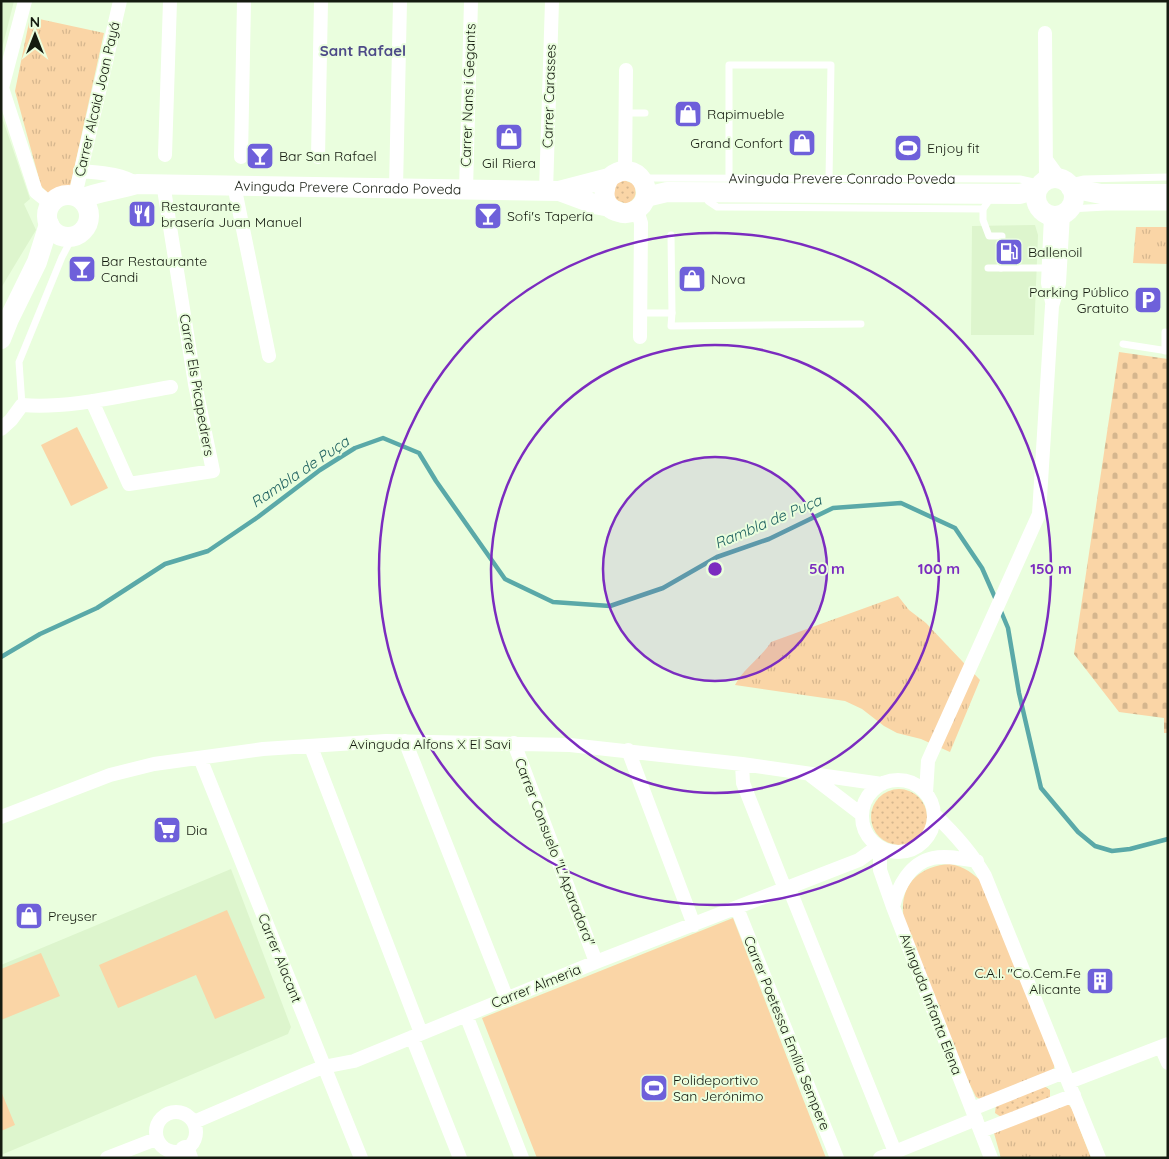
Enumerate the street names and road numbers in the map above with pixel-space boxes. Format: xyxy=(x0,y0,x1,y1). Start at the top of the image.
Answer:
street label: Carrer Alcaid Joan Payá xyxy=(70,20,124,178)
street label: Carrer Nans i Gegants xyxy=(456,23,480,167)
street label: Carrer Carasses xyxy=(538,44,560,148)
street label: Avinguda Prevere Conrado Poveda xyxy=(728,169,956,188)
street label: Avinguda Prevere Conrado Poveda xyxy=(234,177,462,198)
street label: Carrer Els Picapedrers xyxy=(176,313,218,457)
street label: Avinguda Alfons X El Savi xyxy=(349,735,511,753)
street label: Carrer Consuelo "L'Aparadora" xyxy=(511,755,599,949)
street label: Carrer Alacant xyxy=(254,911,306,1005)
street label: Avinguda Infanta Elena xyxy=(896,931,966,1077)
street label: Carrer Poetessa Emília Sempere xyxy=(740,933,834,1133)
street label: Carrer Almeria xyxy=(489,960,583,1012)

